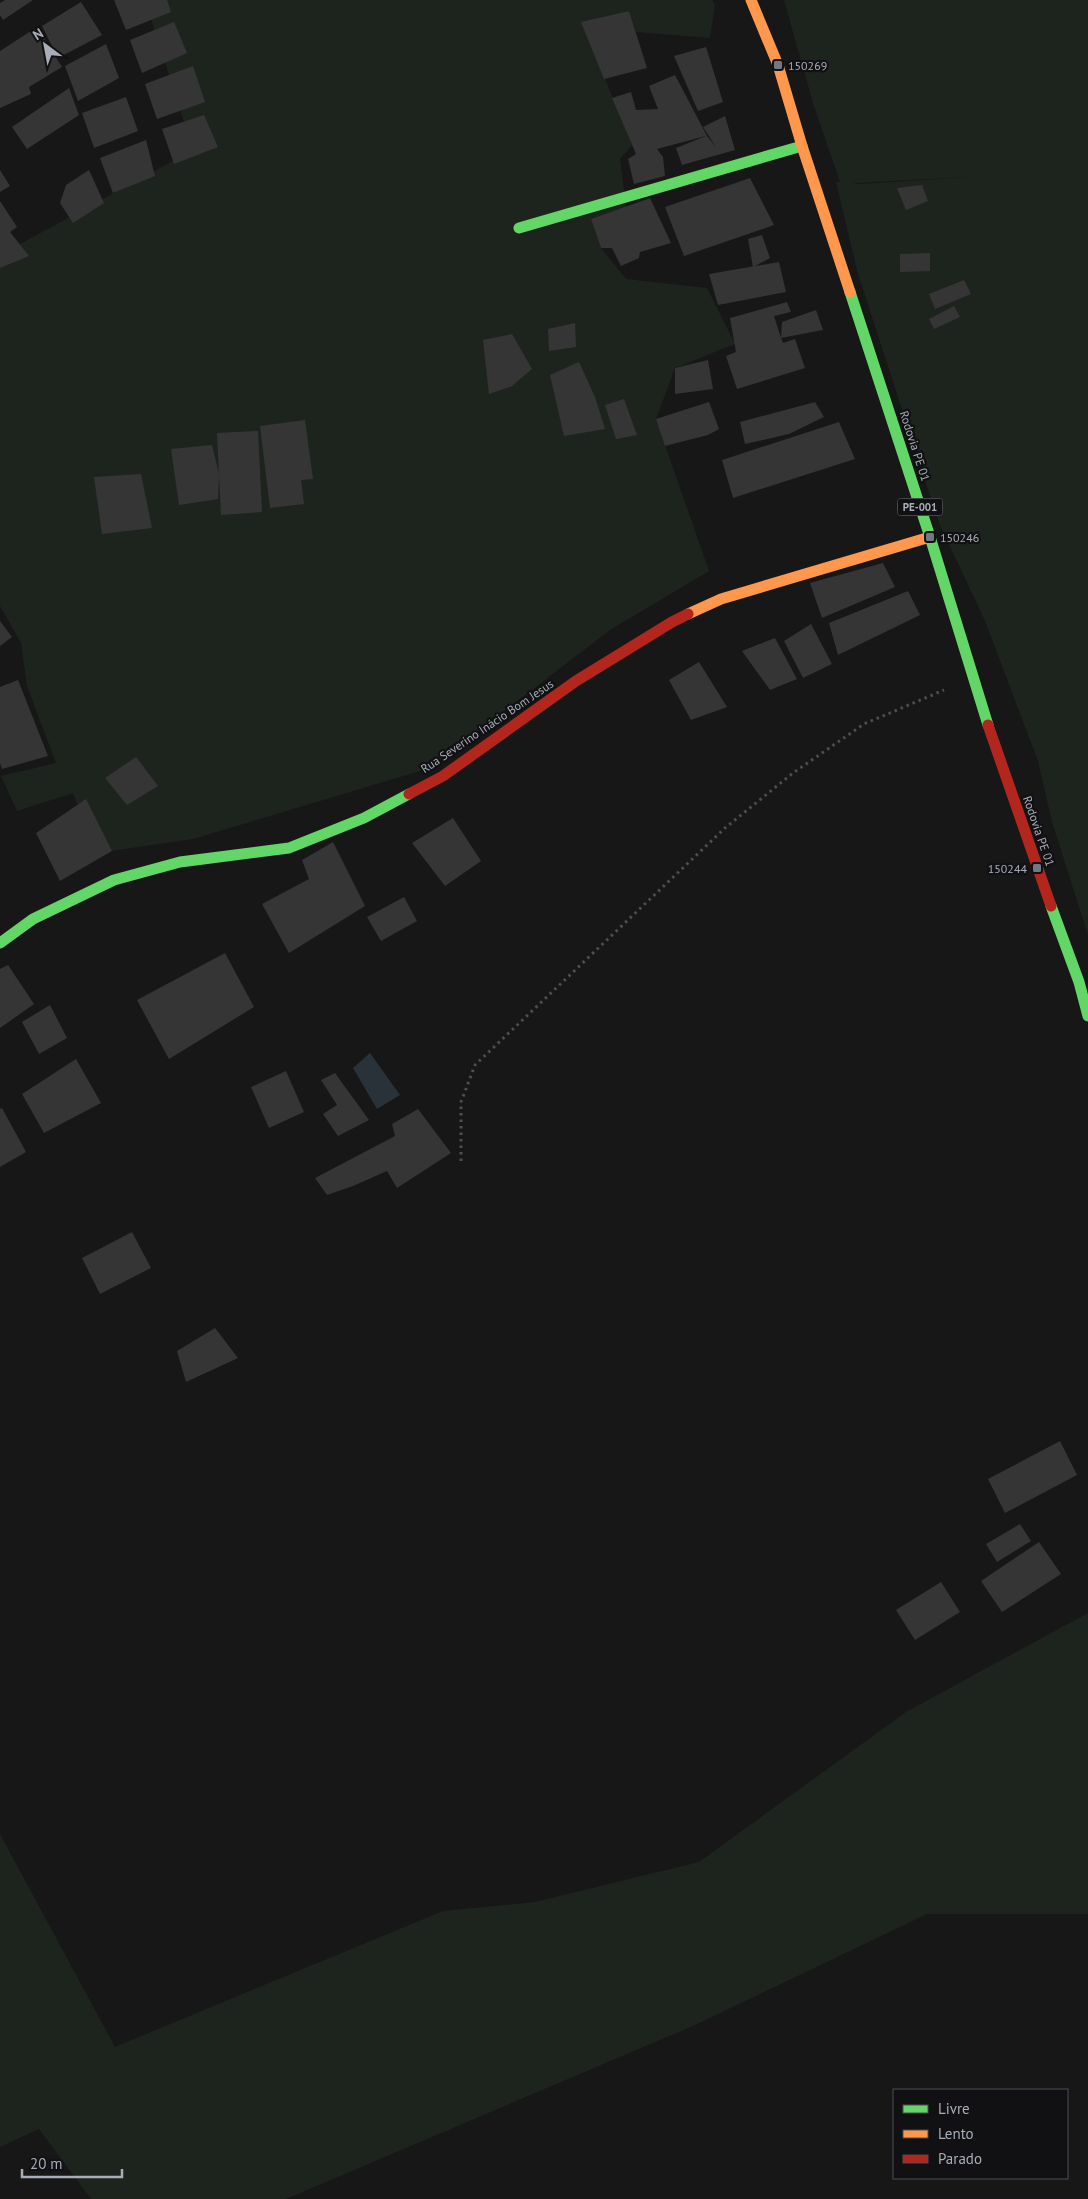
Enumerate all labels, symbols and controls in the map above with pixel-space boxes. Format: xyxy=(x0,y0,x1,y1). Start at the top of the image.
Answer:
north arrow xyxy=(20,20,70,70)
text: N xyxy=(29,24,47,44)
place label: 150269 xyxy=(788,58,827,73)
marker: 150269 xyxy=(772,59,784,71)
street label: Rodovia PE 01 xyxy=(897,409,933,483)
road number: PE-001 xyxy=(898,498,942,516)
place label: 150246 xyxy=(940,530,979,545)
marker: 150246 xyxy=(924,531,936,543)
street label: Rua Severino Inácio Bom Jesus xyxy=(418,676,556,776)
street label: Rodovia PE 01 xyxy=(1020,794,1058,868)
place label: 150244 xyxy=(988,861,1027,876)
marker: 150244 xyxy=(1031,862,1043,874)
legend xyxy=(893,2089,1068,2179)
text: Livre xyxy=(938,2099,970,2118)
text: Lento xyxy=(938,2124,974,2143)
scale bar xyxy=(22,2146,122,2178)
text: Parado xyxy=(938,2149,982,2168)
text: 20 m xyxy=(30,2154,63,2173)

